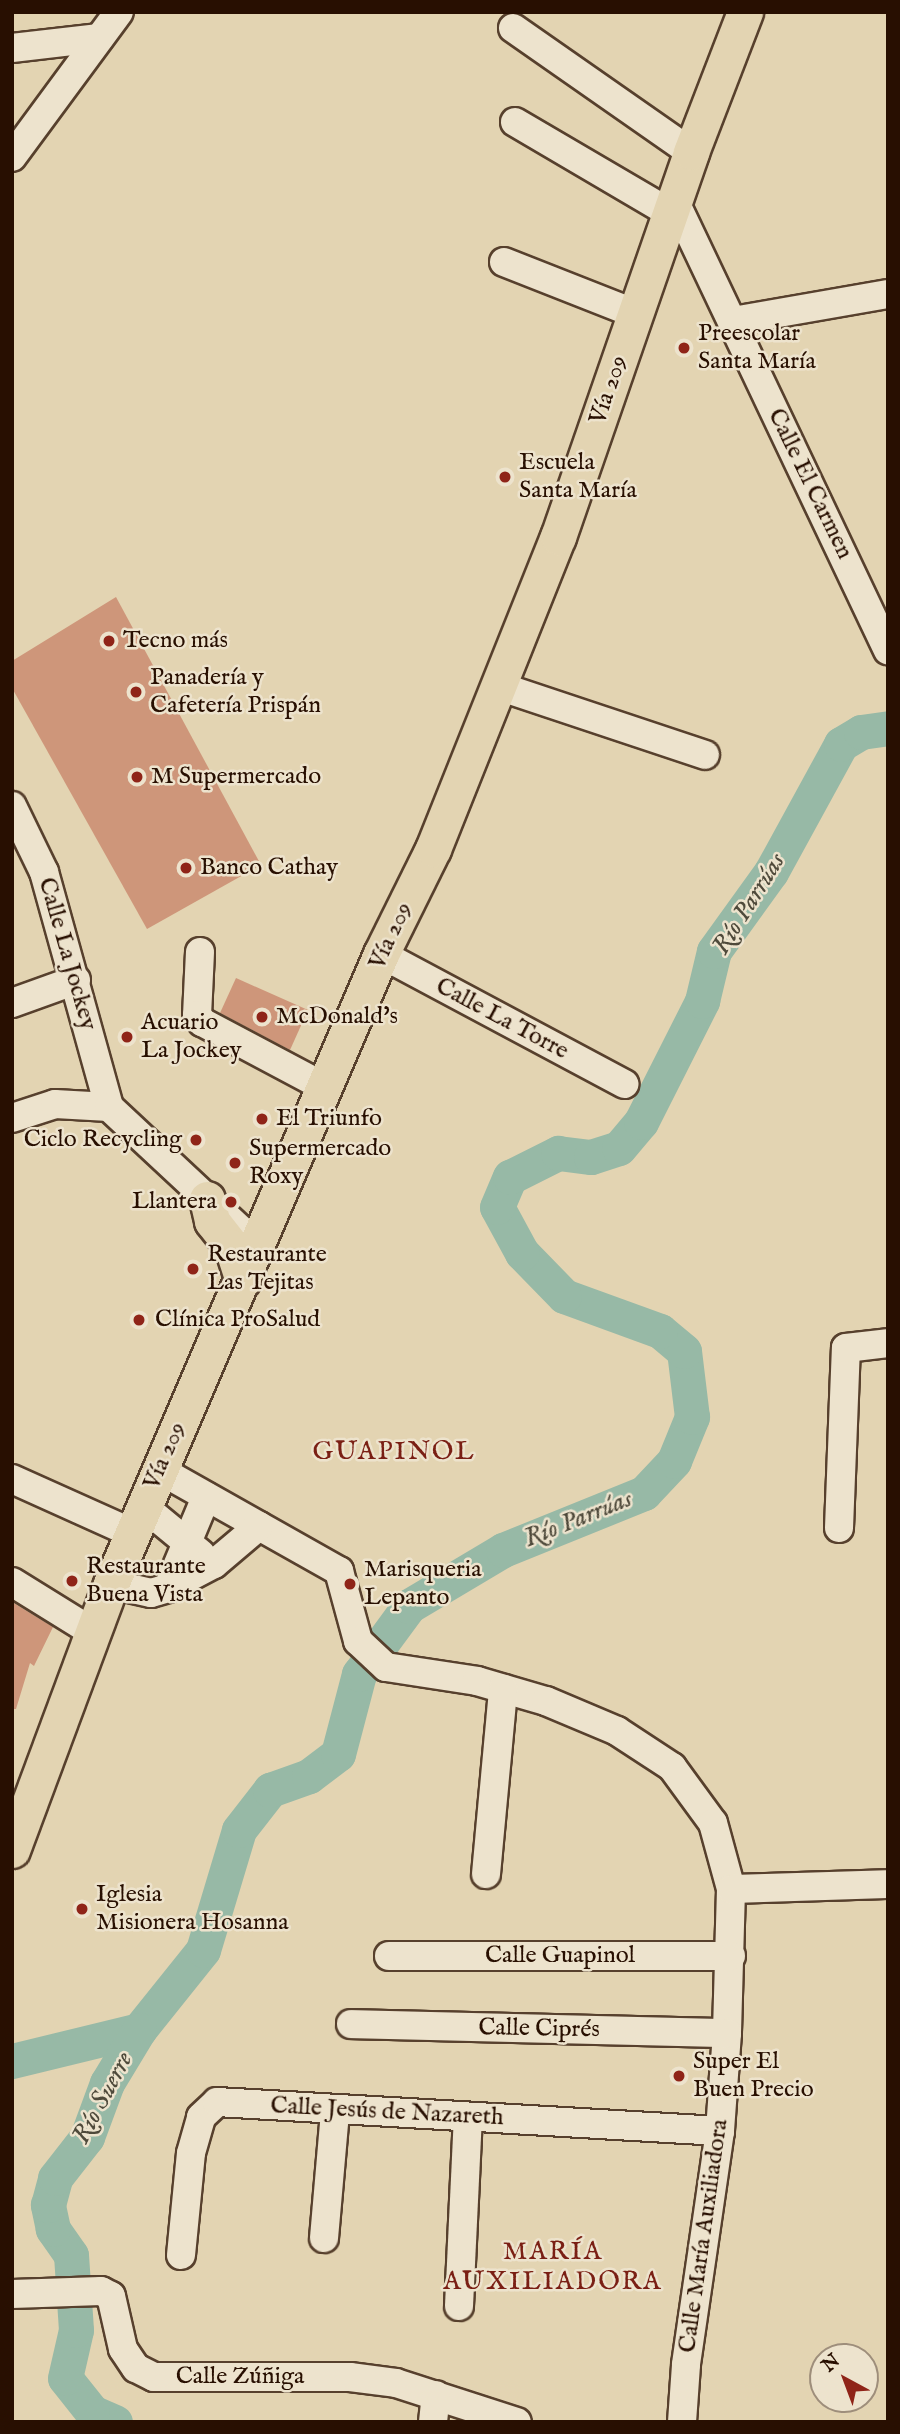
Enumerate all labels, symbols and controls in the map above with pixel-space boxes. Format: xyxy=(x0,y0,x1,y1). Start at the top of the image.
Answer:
place label: Preescolar Santa María xyxy=(698,320,816,376)
marker: Preescolar Santa María xyxy=(676,340,692,356)
street label: Vía 209 xyxy=(584,352,634,428)
street label: Calle El Carmen xyxy=(761,404,859,564)
place label: Escuela Santa María xyxy=(519,449,637,505)
marker: Escuela Santa María xyxy=(497,469,513,485)
place label: Tecno más xyxy=(123,627,228,655)
marker: Tecno más xyxy=(101,633,117,649)
place label: Panadería y Cafetería Prispán xyxy=(150,664,321,720)
marker: Panadería y Cafetería Prispán xyxy=(128,684,144,700)
place label: M Supermercado xyxy=(151,763,321,791)
marker: M Supermercado xyxy=(129,769,145,785)
water label: Río Parrúas xyxy=(706,848,792,960)
place label: Banco Cathay xyxy=(200,854,338,882)
marker: Banco Cathay xyxy=(178,860,194,876)
street label: Calle La Jockey xyxy=(31,874,103,1034)
street label: Vía 209 xyxy=(363,898,419,974)
street label: Calle La Torre xyxy=(431,972,573,1066)
place label: McDonald's xyxy=(276,1003,398,1031)
place label: Acuario La Jockey xyxy=(141,1009,242,1065)
marker: McDonald's xyxy=(254,1009,270,1025)
marker: Acuario La Jockey xyxy=(119,1029,135,1045)
place label: El Triunfo xyxy=(276,1105,382,1133)
marker: El Triunfo xyxy=(254,1111,270,1127)
place label: Ciclo Recycling xyxy=(24,1126,182,1154)
marker: Ciclo Recycling xyxy=(188,1132,204,1148)
place label: Supermercado Roxy xyxy=(249,1135,391,1191)
marker: Supermercado Roxy xyxy=(227,1155,243,1171)
place label: Llantera xyxy=(132,1188,217,1216)
marker: Llantera xyxy=(223,1194,239,1210)
place label: Restaurante Las Tejitas xyxy=(207,1241,327,1297)
marker: Restaurante Las Tejitas xyxy=(185,1261,201,1277)
place label: Clínica ProSalud xyxy=(155,1306,320,1334)
marker: Clínica ProSalud xyxy=(129,1310,149,1330)
street label: Vía 209 xyxy=(137,1418,193,1494)
district label: GUAPINOL xyxy=(313,1436,475,1468)
water label: Río Parrúas xyxy=(519,1483,637,1555)
place label: Restaurante Buena Vista xyxy=(86,1553,206,1609)
place label: Marisqueria Lepanto xyxy=(364,1556,482,1612)
marker: Restaurante Buena Vista xyxy=(64,1573,80,1589)
marker: Marisqueria Lepanto xyxy=(342,1576,358,1592)
place label: Iglesia Misionera Hosanna xyxy=(96,1881,289,1937)
marker: Iglesia Misionera Hosanna xyxy=(74,1901,90,1917)
street label: Calle Guapinol xyxy=(485,1942,635,1970)
street label: Calle Ciprés xyxy=(478,2014,600,2044)
water label: Río Suerre xyxy=(66,2047,140,2149)
place label: Super El Buen Precio xyxy=(693,2048,814,2104)
marker: Super El Buen Precio xyxy=(671,2068,687,2084)
street label: Calle Jesús de Nazareth xyxy=(270,2092,504,2132)
street label: Calle María Auxiliadora xyxy=(673,2117,735,2355)
district label: MARÍA AUXILIADORA xyxy=(445,2236,661,2298)
north arrow xyxy=(809,2343,879,2413)
text: N xyxy=(817,2349,846,2378)
street label: Calle Zúñiga xyxy=(176,2363,304,2391)

